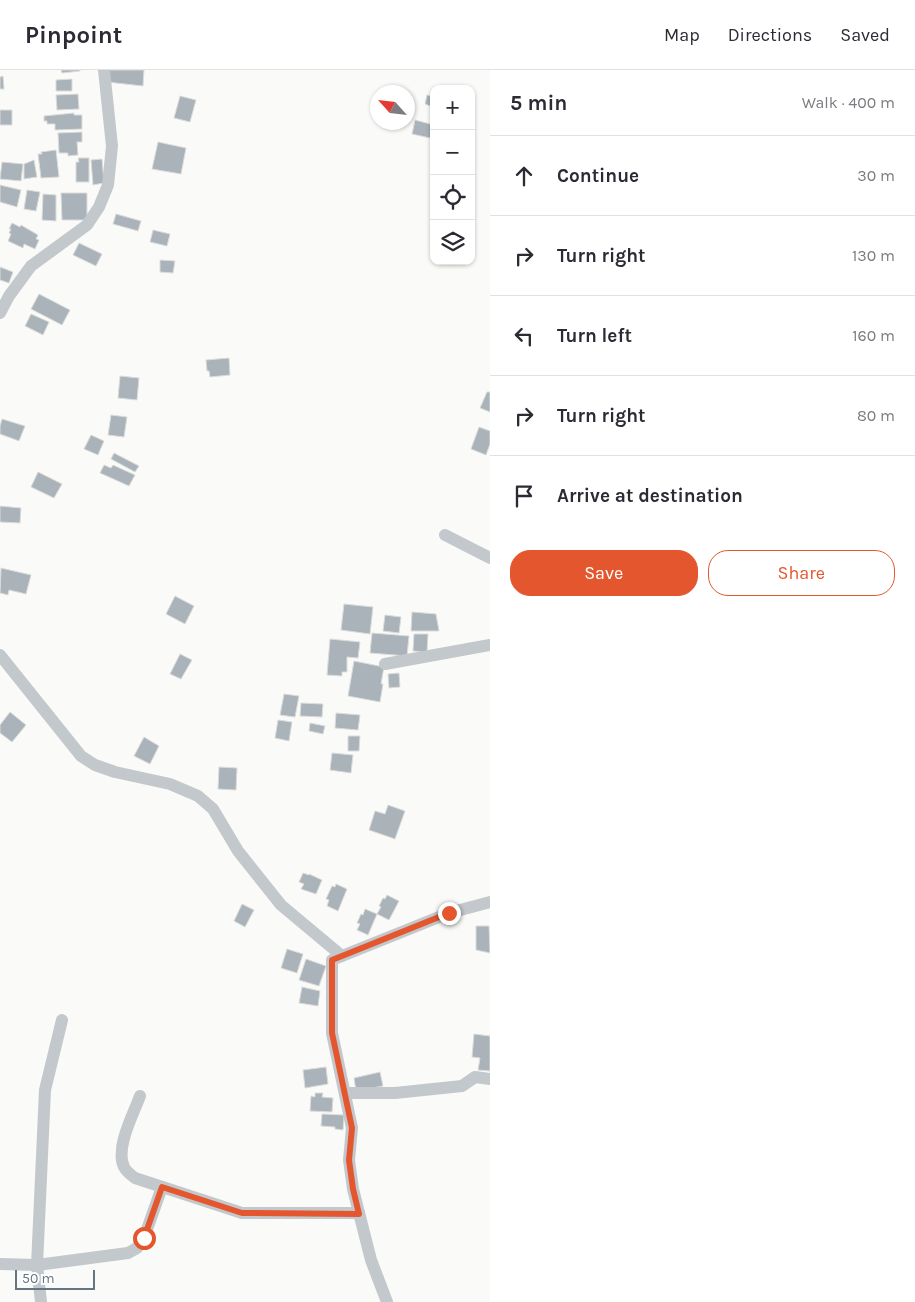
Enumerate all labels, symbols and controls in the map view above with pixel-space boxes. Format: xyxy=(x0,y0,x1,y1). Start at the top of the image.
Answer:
text: Pinpoint xyxy=(25,21,122,49)
text: Map xyxy=(664,24,700,46)
text: Directions xyxy=(728,24,812,46)
text: Saved xyxy=(840,24,890,46)
north arrow xyxy=(370,85,415,130)
map controls xyxy=(430,85,475,265)
button: + xyxy=(430,85,475,130)
text: 5 min xyxy=(510,91,567,115)
text: Walk · 400 m xyxy=(802,93,895,112)
button: − xyxy=(430,130,475,175)
icon: ahead xyxy=(510,162,538,190)
text: Continue xyxy=(557,165,639,187)
text: 30 m xyxy=(857,166,895,185)
button: locate xyxy=(430,175,475,220)
button: layers xyxy=(430,220,475,265)
icon: right xyxy=(510,242,538,270)
text: Turn right xyxy=(557,245,646,267)
text: 130 m xyxy=(852,246,895,265)
icon: left xyxy=(510,322,538,350)
text: Turn left xyxy=(557,325,632,347)
text: 160 m xyxy=(852,326,895,345)
icon: right xyxy=(510,402,538,430)
text: Turn right xyxy=(557,405,646,427)
text: 80 m xyxy=(857,406,895,425)
icon: arrive xyxy=(510,482,538,510)
text: Arrive at destination xyxy=(557,485,743,507)
button: Save xyxy=(510,550,698,596)
button: Share xyxy=(708,550,895,596)
route end xyxy=(438,902,461,925)
route start xyxy=(133,1227,156,1250)
scale bar xyxy=(15,1267,95,1290)
text: 50 m xyxy=(22,1270,55,1287)

